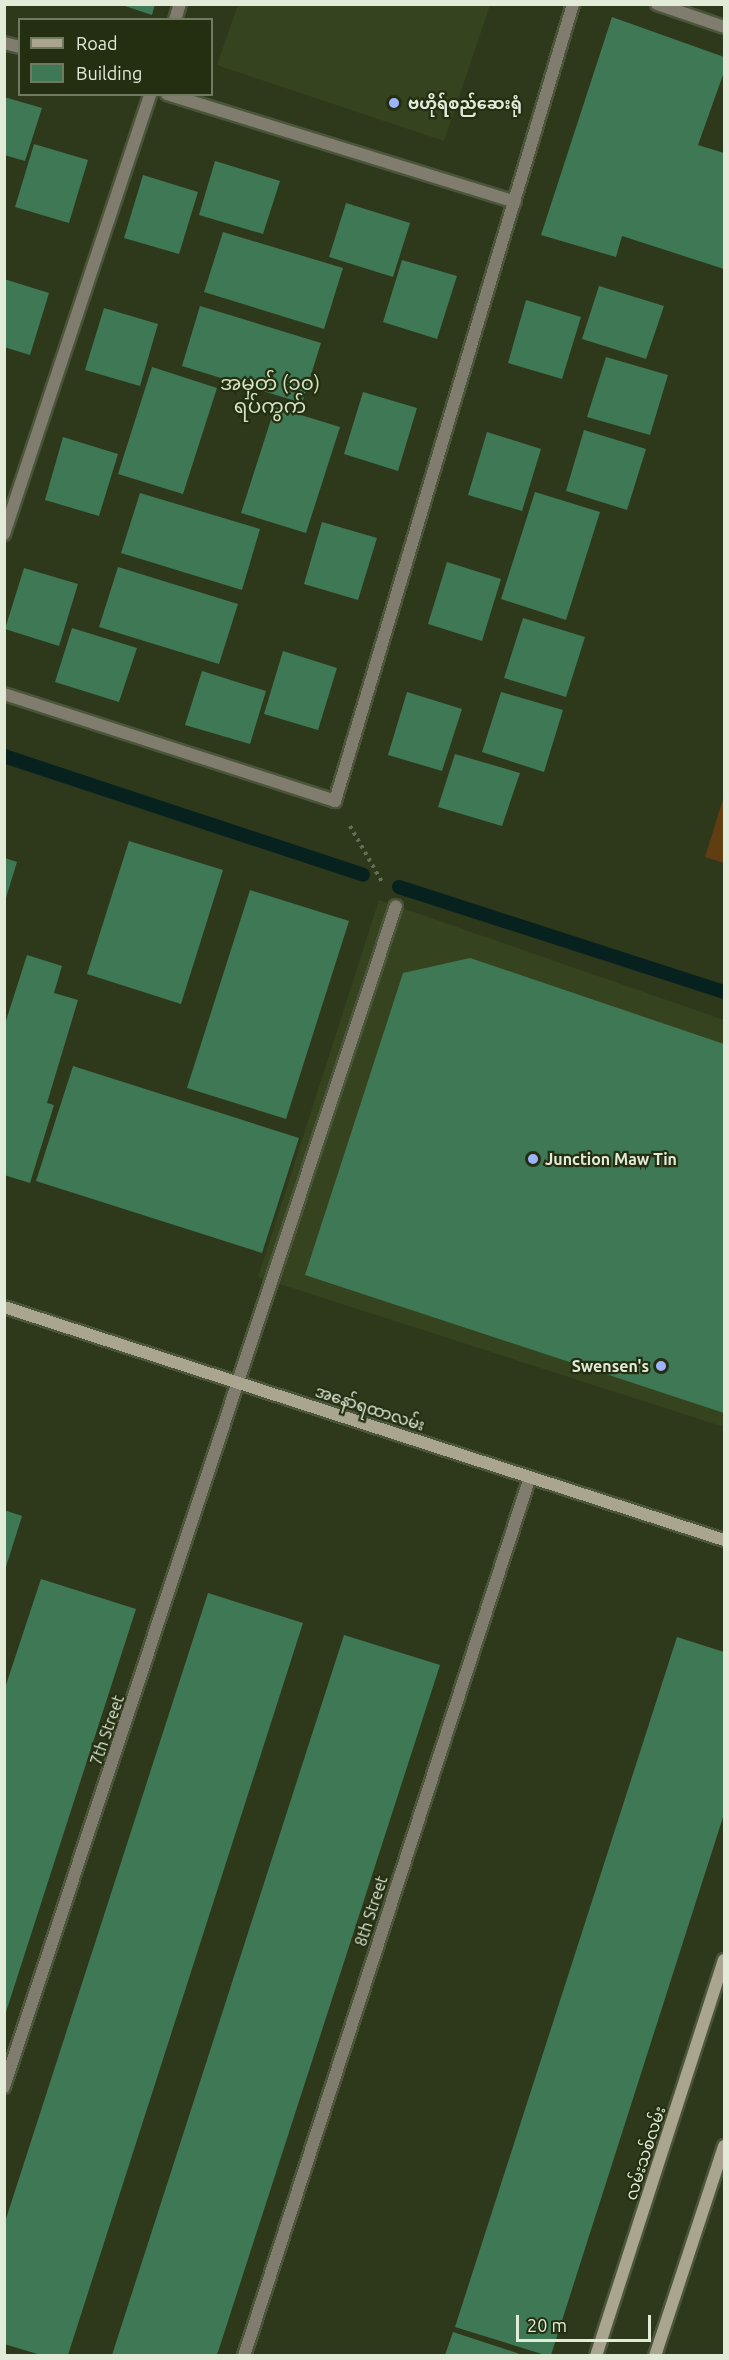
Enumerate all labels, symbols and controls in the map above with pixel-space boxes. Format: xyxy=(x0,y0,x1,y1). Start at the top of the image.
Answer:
legend xyxy=(18,18,213,96)
text: Road xyxy=(76,33,118,53)
text: Building xyxy=(76,63,142,83)
place label: ဗဟိုရ်စည်ဆေးရုံ xyxy=(408,93,522,113)
marker: ဗဟိုရ်စည်ဆေးရုံ xyxy=(385,94,403,112)
district label: အမှတ် (၁၀) ရပ်ကွက် xyxy=(220,371,320,418)
place label: Junction Maw Tin xyxy=(545,1149,677,1169)
marker: Junction Maw Tin xyxy=(526,1152,540,1166)
place label: Swensen's xyxy=(572,1356,649,1376)
marker: Swensen's xyxy=(654,1359,668,1373)
street label: အနော်ရထာလမ်း xyxy=(313,1381,427,1435)
street label: 7th Street xyxy=(86,1692,128,1768)
street label: 8th Street xyxy=(351,1873,391,1949)
street label: လမ်းသစ်လမ်း xyxy=(621,2104,669,2202)
scale bar xyxy=(519,2303,654,2341)
text: 20 m xyxy=(527,2315,567,2335)

